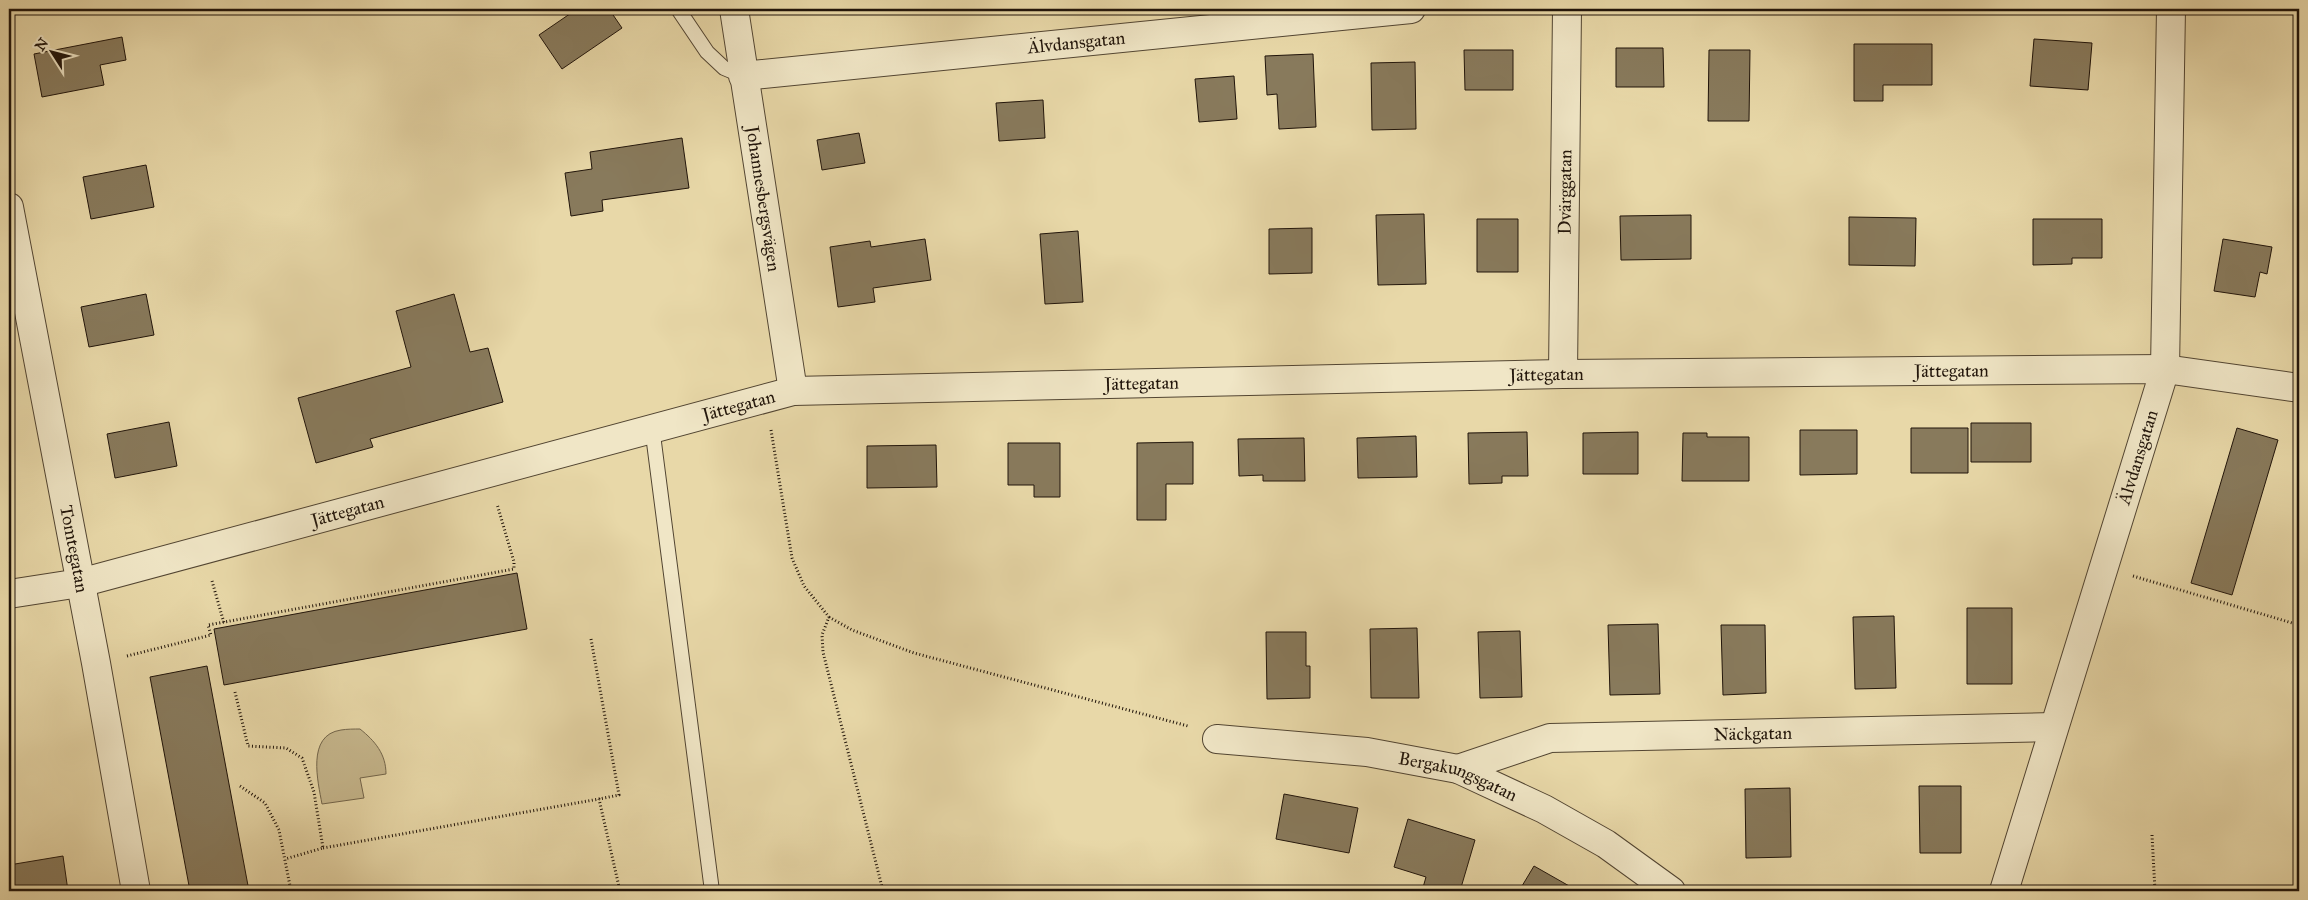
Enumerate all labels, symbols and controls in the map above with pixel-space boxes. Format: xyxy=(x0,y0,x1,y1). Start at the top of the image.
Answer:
street label: Älvdansgatan xyxy=(1025,27,1126,59)
north arrow xyxy=(28,28,78,78)
text: N xyxy=(32,35,52,54)
street label: Johannesbergsvägen xyxy=(740,122,785,273)
street label: Dvärggatan xyxy=(1554,149,1577,235)
street label: Jättegatan xyxy=(1912,359,1989,383)
street label: Jättegatan xyxy=(1507,363,1584,387)
street label: Jättegatan xyxy=(1102,371,1179,396)
street label: Jättegatan xyxy=(698,385,778,427)
street label: Älvdansgatan xyxy=(2113,407,2163,508)
street label: Jättegatan xyxy=(307,491,387,533)
street label: Tomtegatan xyxy=(55,503,93,595)
street label: Näckgatan xyxy=(1713,722,1793,746)
street label: Bergakungsgatan xyxy=(1397,747,1521,806)

